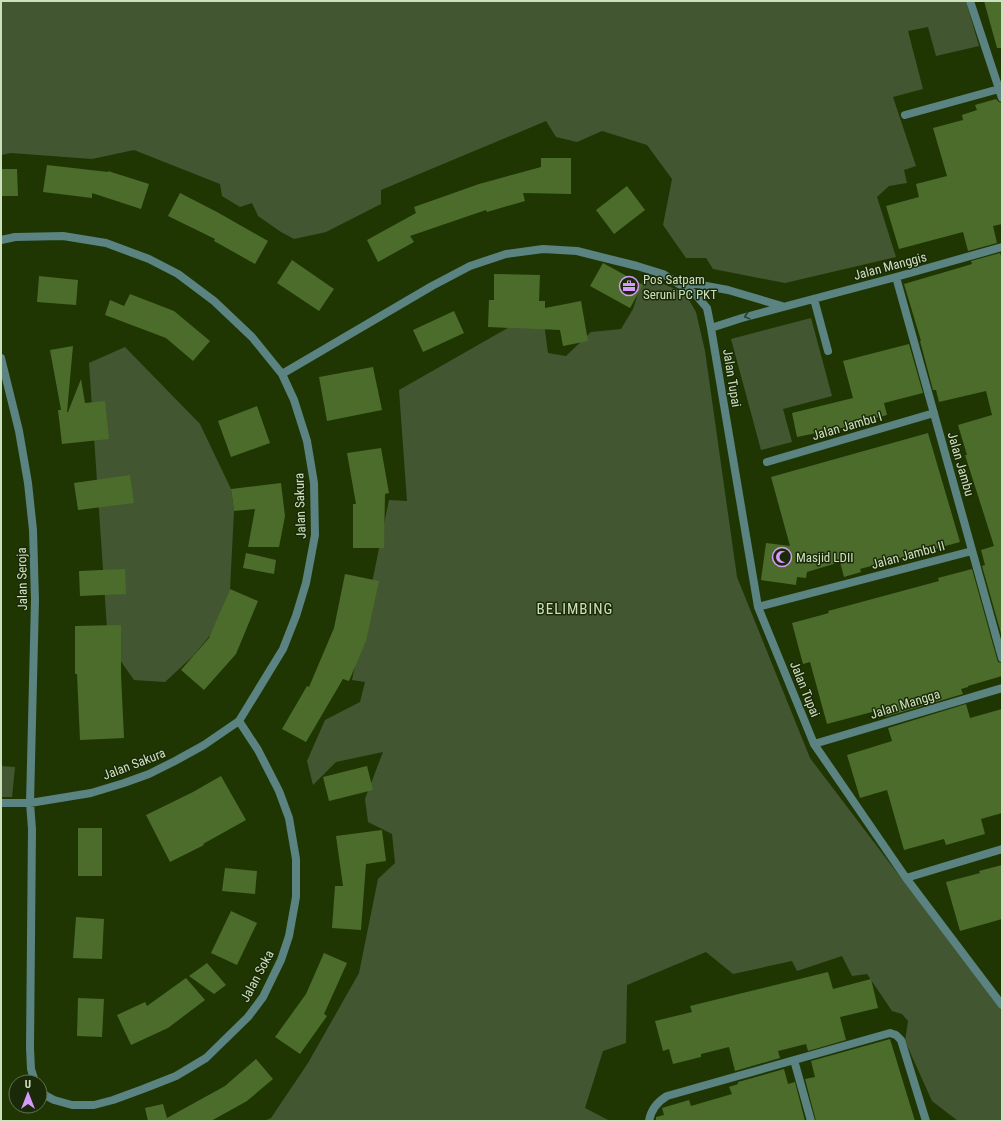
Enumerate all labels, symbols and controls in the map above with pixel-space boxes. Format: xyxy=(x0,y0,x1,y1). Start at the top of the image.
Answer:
street label: Jalan Manggis xyxy=(852,249,928,283)
place label: Pos Satpam Seruni PC PKT xyxy=(643,272,717,302)
office icon: Pos Satpam Seruni PC PKT xyxy=(618,275,640,297)
one-way arrow xyxy=(744,312,751,320)
street label: Jalan Tupai xyxy=(720,348,744,408)
street label: Jalan Jambu I xyxy=(810,409,884,443)
street label: Jalan Jambu xyxy=(945,430,977,498)
street label: Jalan Sakura xyxy=(291,473,309,539)
street label: Jalan Jambu II xyxy=(870,538,946,572)
mosque icon: Masjid LDII xyxy=(771,546,793,568)
street label: Jalan Seroja xyxy=(14,547,30,611)
place label: Masjid LDII xyxy=(796,550,853,565)
district label: BELIMBING xyxy=(537,600,613,618)
street label: Jalan Tupai xyxy=(787,659,823,719)
street label: Jalan Mangga xyxy=(868,686,942,722)
street label: Jalan Sakura xyxy=(100,745,168,783)
street label: Jalan Soka xyxy=(237,948,277,1004)
north arrow xyxy=(8,1074,48,1114)
text: U xyxy=(25,1078,31,1091)

